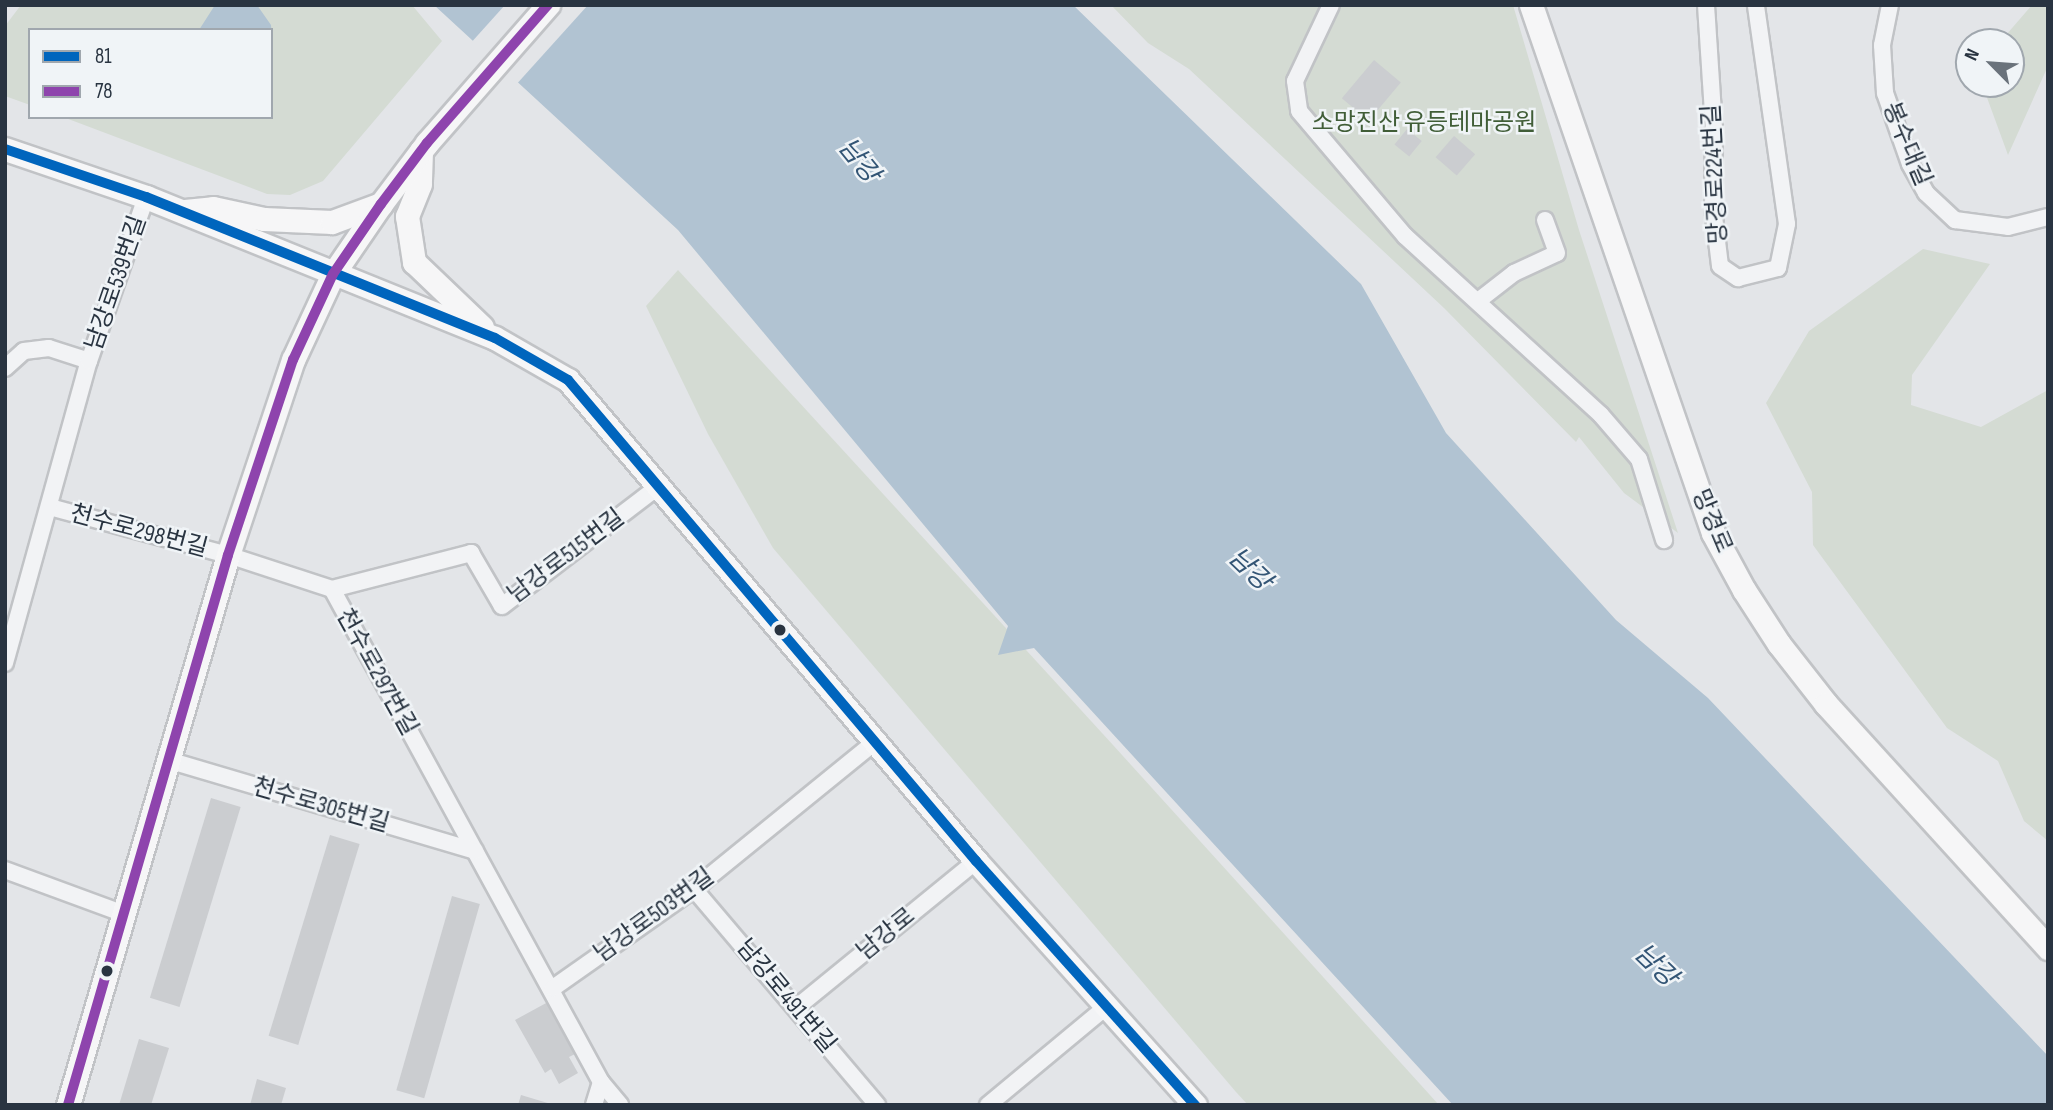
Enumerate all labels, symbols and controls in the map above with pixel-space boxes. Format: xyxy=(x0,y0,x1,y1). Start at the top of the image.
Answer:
legend xyxy=(28,28,273,119)
north arrow xyxy=(1955,28,2025,98)
text: 81 xyxy=(95,44,112,69)
text: N xyxy=(1960,45,1985,64)
text: 78 xyxy=(95,79,113,104)
street label: 봉수대길 xyxy=(1876,98,1938,190)
street label: 망경로224번길 xyxy=(1697,103,1733,245)
park label: 소망진산 유등테마공원 xyxy=(1312,109,1536,137)
water label: 남강 xyxy=(831,133,885,189)
street label: 남강로539번길 xyxy=(79,212,153,354)
street label: 망경로 xyxy=(1686,485,1738,557)
street label: 천수로298번길 xyxy=(67,499,211,563)
street label: 남강로515번길 xyxy=(502,503,630,609)
water label: 남강 xyxy=(1221,542,1277,598)
street label: 천수로297번길 xyxy=(330,604,424,740)
unlabelled marker xyxy=(773,623,787,637)
street label: 천수로305번길 xyxy=(249,772,393,838)
street label: 남강로503번길 xyxy=(589,862,719,968)
street label: 남강로 xyxy=(851,902,921,966)
street label: 남강로491번길 xyxy=(730,933,842,1059)
water label: 남강 xyxy=(1627,938,1683,994)
unlabelled marker xyxy=(100,964,114,978)

